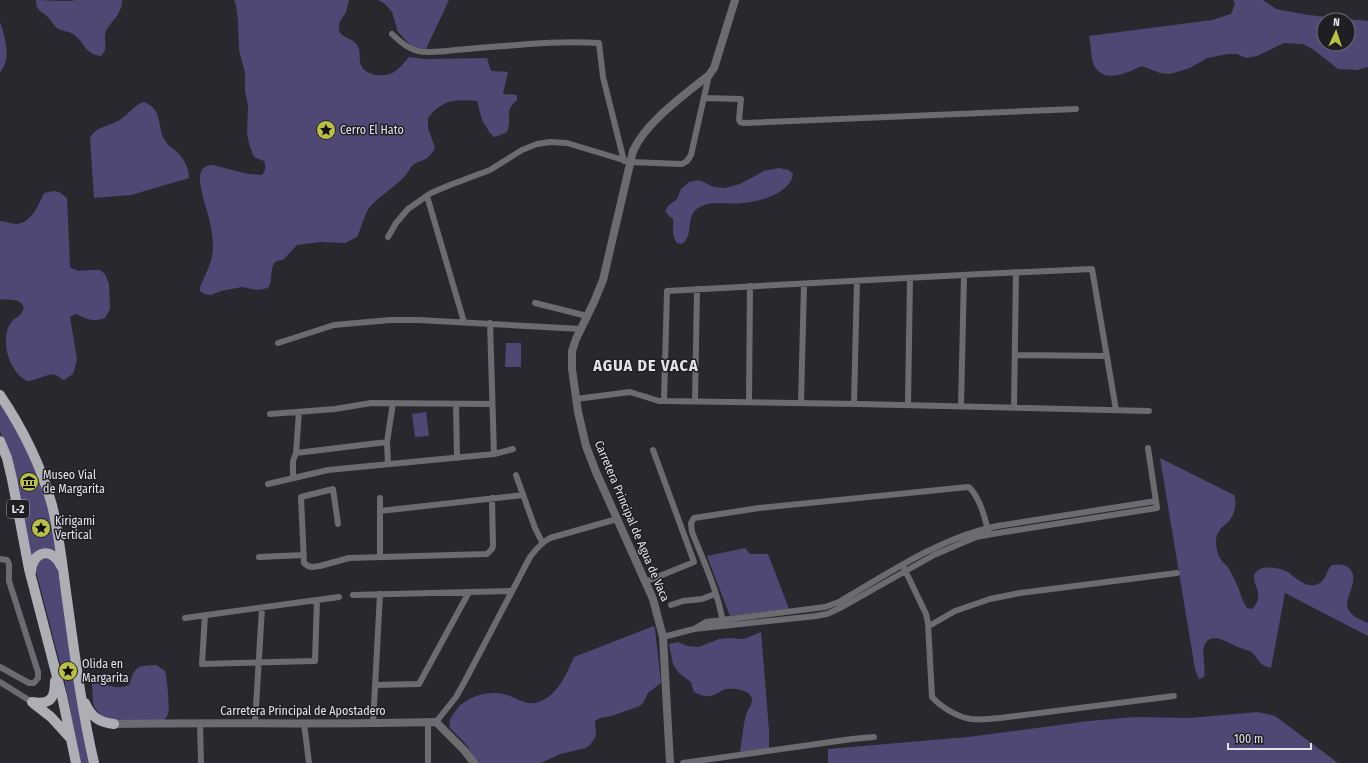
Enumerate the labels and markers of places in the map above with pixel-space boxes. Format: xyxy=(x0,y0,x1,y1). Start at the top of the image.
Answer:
place icon: Cerro El Hato xyxy=(315,119,337,141)
place label: Cerro El Hato xyxy=(340,123,404,137)
place label: Museo Vial de Margarita xyxy=(43,468,105,496)
museum icon: Museo Vial de Margarita xyxy=(18,471,40,493)
place label: Kirigami Vertical xyxy=(55,514,95,542)
place icon: Kirigami Vertical xyxy=(30,517,52,539)
place label: Olida en Margarita xyxy=(82,657,129,685)
place icon: Olida en Margarita xyxy=(57,660,79,682)

